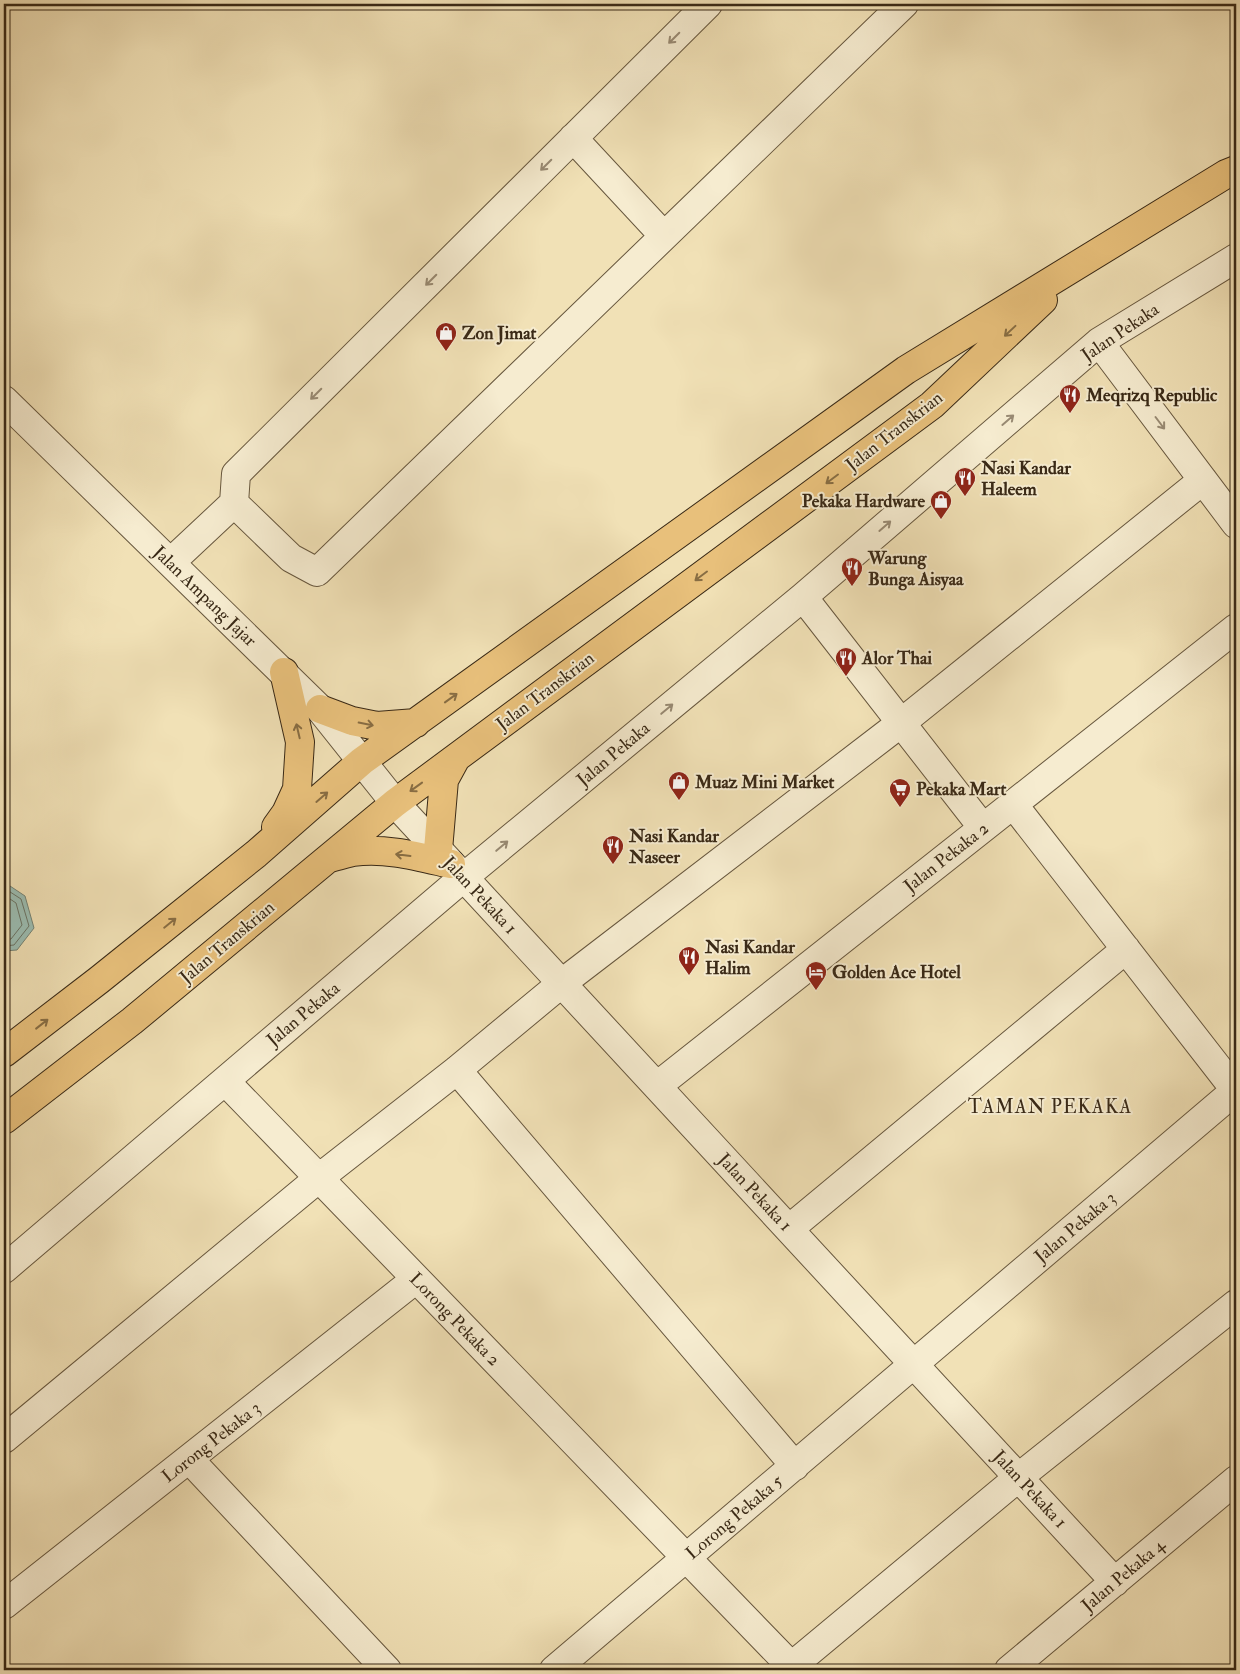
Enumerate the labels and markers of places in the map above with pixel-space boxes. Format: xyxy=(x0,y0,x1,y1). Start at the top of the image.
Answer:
shop icon: Zon Jimat xyxy=(434,321,458,352)
place label: Zon Jimat xyxy=(462,322,537,345)
restaurant icon: Meqrizq Republic xyxy=(1058,383,1082,414)
place label: Meqrizq Republic xyxy=(1085,384,1218,407)
place label: Nasi Kandar Haleem xyxy=(980,457,1071,501)
restaurant icon: Nasi Kandar Haleem xyxy=(953,466,977,497)
shop icon: Pekaka Hardware xyxy=(929,489,953,520)
place label: Pekaka Hardware xyxy=(802,490,925,513)
place label: Warung Bunga Aisyaa xyxy=(867,547,964,591)
restaurant icon: Warung Bunga Aisyaa xyxy=(840,556,864,587)
restaurant icon: Alor Thai xyxy=(834,646,858,677)
place label: Alor Thai xyxy=(861,647,932,670)
shop icon: Muaz Mini Market xyxy=(667,770,691,801)
place label: Muaz Mini Market xyxy=(694,771,835,794)
supermarket icon: Pekaka Mart xyxy=(888,777,912,808)
place label: Pekaka Mart xyxy=(916,778,1006,801)
place label: Nasi Kandar Naseer xyxy=(628,825,719,869)
restaurant icon: Nasi Kandar Naseer xyxy=(601,834,625,865)
place label: Nasi Kandar Halim xyxy=(704,936,795,980)
restaurant icon: Nasi Kandar Halim xyxy=(677,945,701,976)
hotel icon: Golden Ace Hotel xyxy=(804,960,828,991)
place label: Golden Ace Hotel xyxy=(832,961,961,984)

